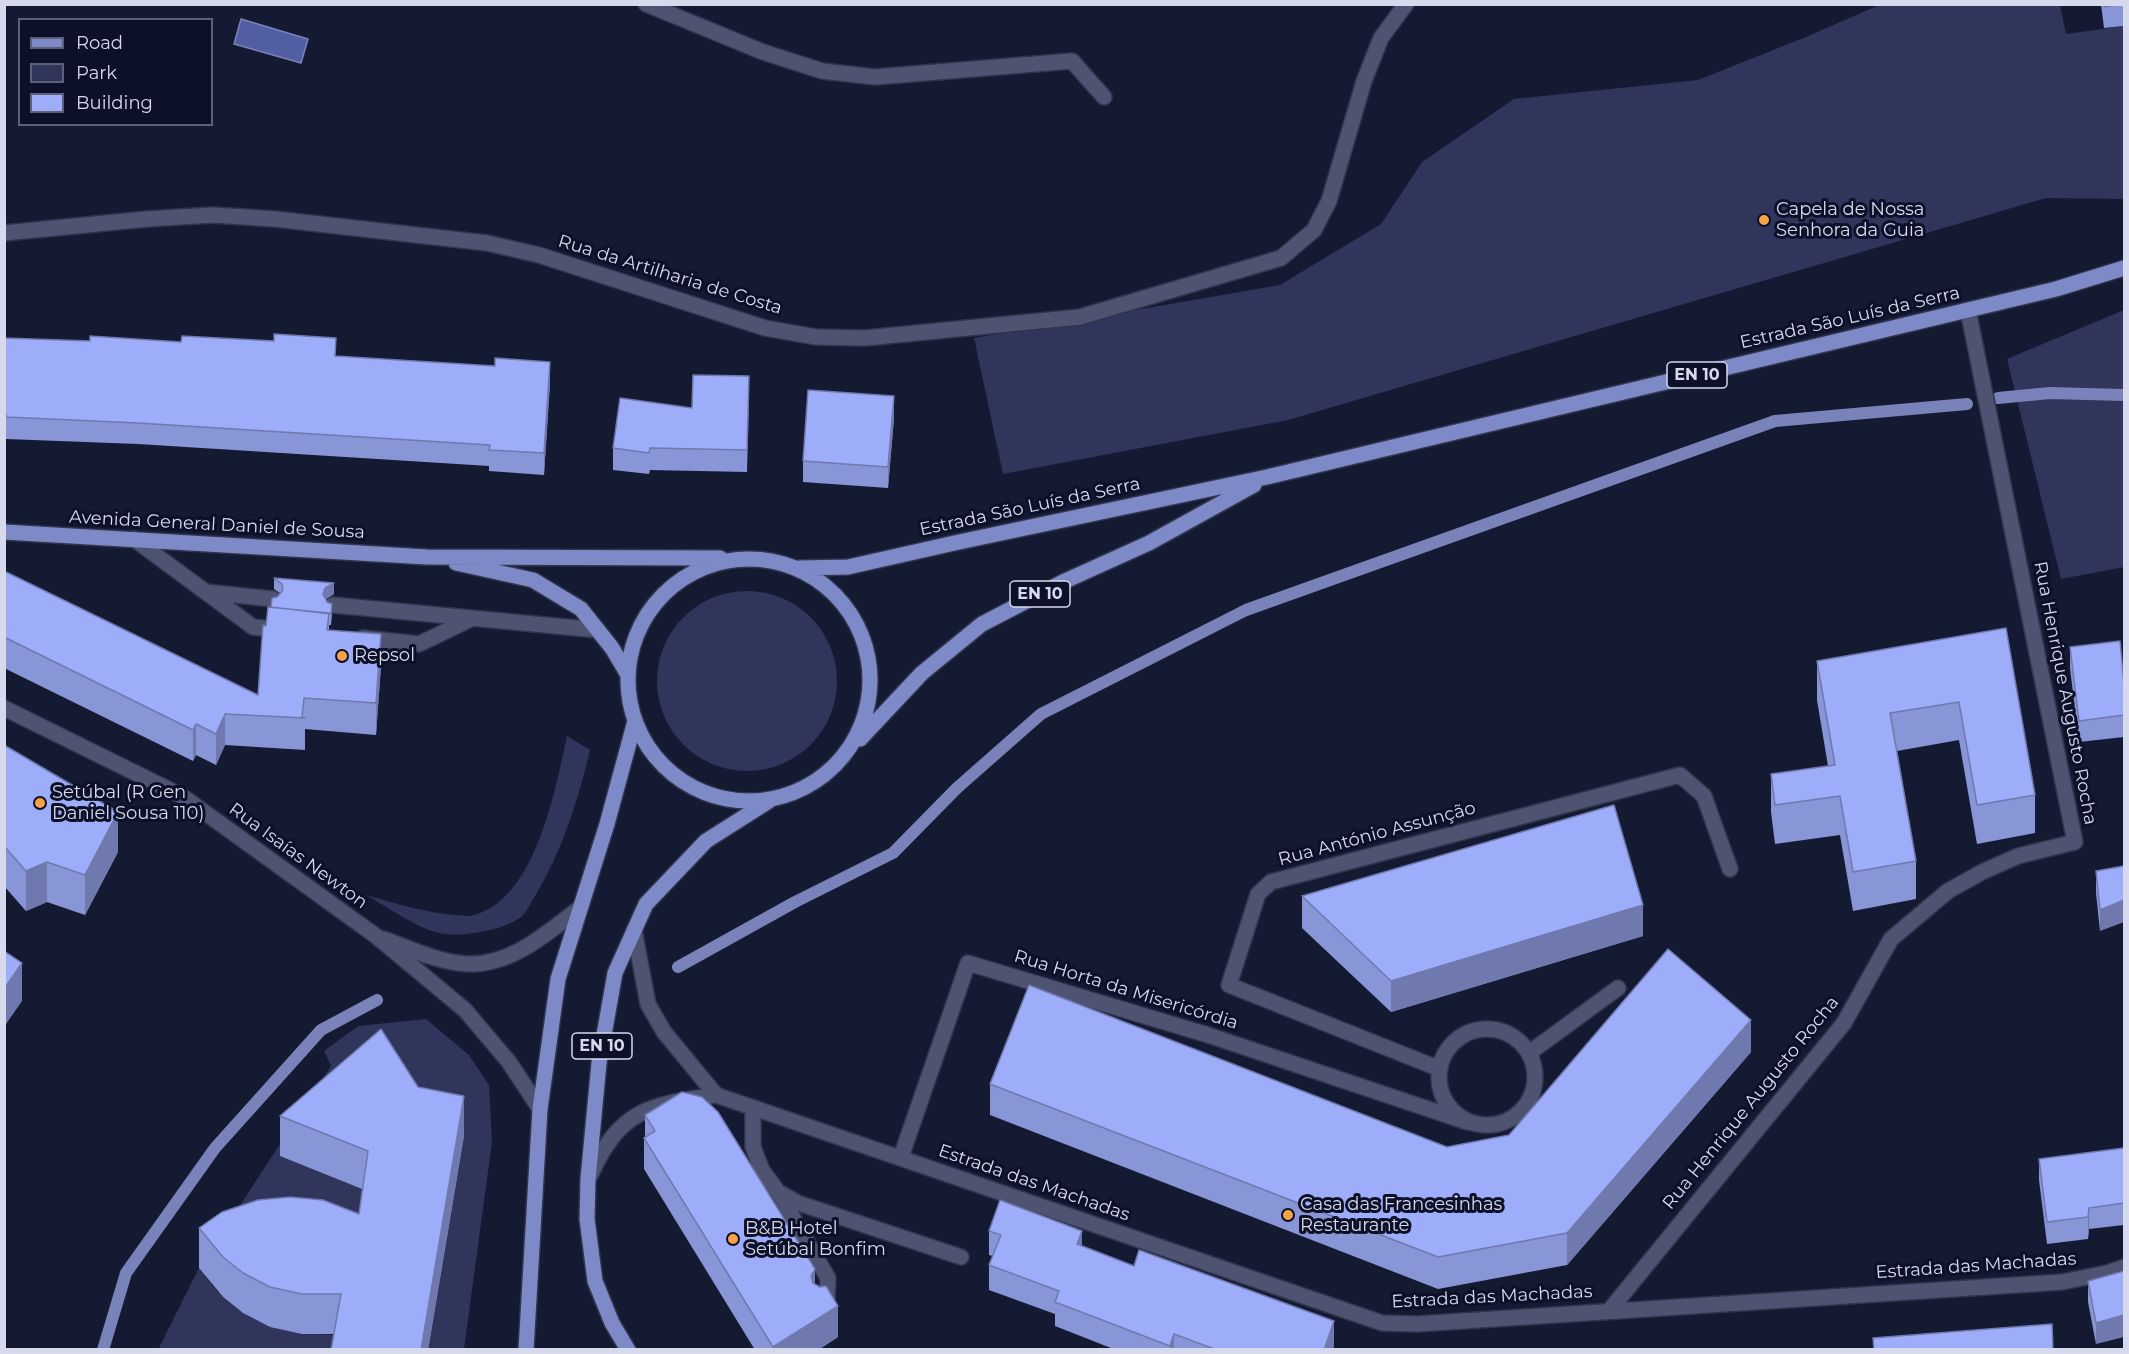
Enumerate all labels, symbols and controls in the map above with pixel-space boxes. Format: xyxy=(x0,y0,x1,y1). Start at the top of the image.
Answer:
legend xyxy=(18,18,213,126)
text: Road xyxy=(76,32,123,54)
text: Park xyxy=(76,62,117,84)
text: Building xyxy=(76,92,153,114)
place label: Capela de Nossa Senhora da Guia xyxy=(1776,199,1924,242)
marker: Capela de Nossa Senhora da Guia xyxy=(1757,213,1771,227)
street label: Rua da Artilharia de Costa xyxy=(555,231,785,319)
street label: Estrada São Luís da Serra xyxy=(1738,282,1962,354)
road number: EN 10 xyxy=(1667,362,1727,388)
street label: Estrada São Luís da Serra xyxy=(918,473,1142,541)
street label: Avenida General Daniel de Sousa xyxy=(68,506,366,544)
street label: Rua Henrique Augusto Rocha xyxy=(2029,559,2101,827)
road number: EN 10 xyxy=(1010,581,1070,607)
place label: Repsol xyxy=(354,645,415,667)
marker: Repsol xyxy=(335,649,349,663)
place label: Setúbal (R Gen Daniel Sousa 110) xyxy=(52,782,204,824)
marker: Setúbal (R Gen Daniel Sousa 110) xyxy=(33,796,47,810)
street label: Rua António Assunção xyxy=(1276,797,1478,871)
street label: Rua Isaías Newton xyxy=(225,798,371,914)
street label: Rua Horta da Misericórdia xyxy=(1011,946,1241,1034)
street label: Rua Henrique Augusto Rocha xyxy=(1658,992,1844,1214)
road number: EN 10 xyxy=(572,1033,632,1059)
street label: Estrada das Machadas xyxy=(935,1140,1133,1226)
place label: Casa das Francesinhas Restaurante xyxy=(1300,1194,1502,1236)
marker: Casa das Francesinhas Restaurante xyxy=(1281,1208,1295,1222)
place label: B&B Hotel Setúbal Bonfim xyxy=(745,1218,886,1260)
marker: B&B Hotel Setúbal Bonfim xyxy=(726,1232,740,1246)
street label: Estrada das Machadas xyxy=(1875,1248,2077,1284)
street label: Estrada das Machadas xyxy=(1391,1281,1593,1313)

